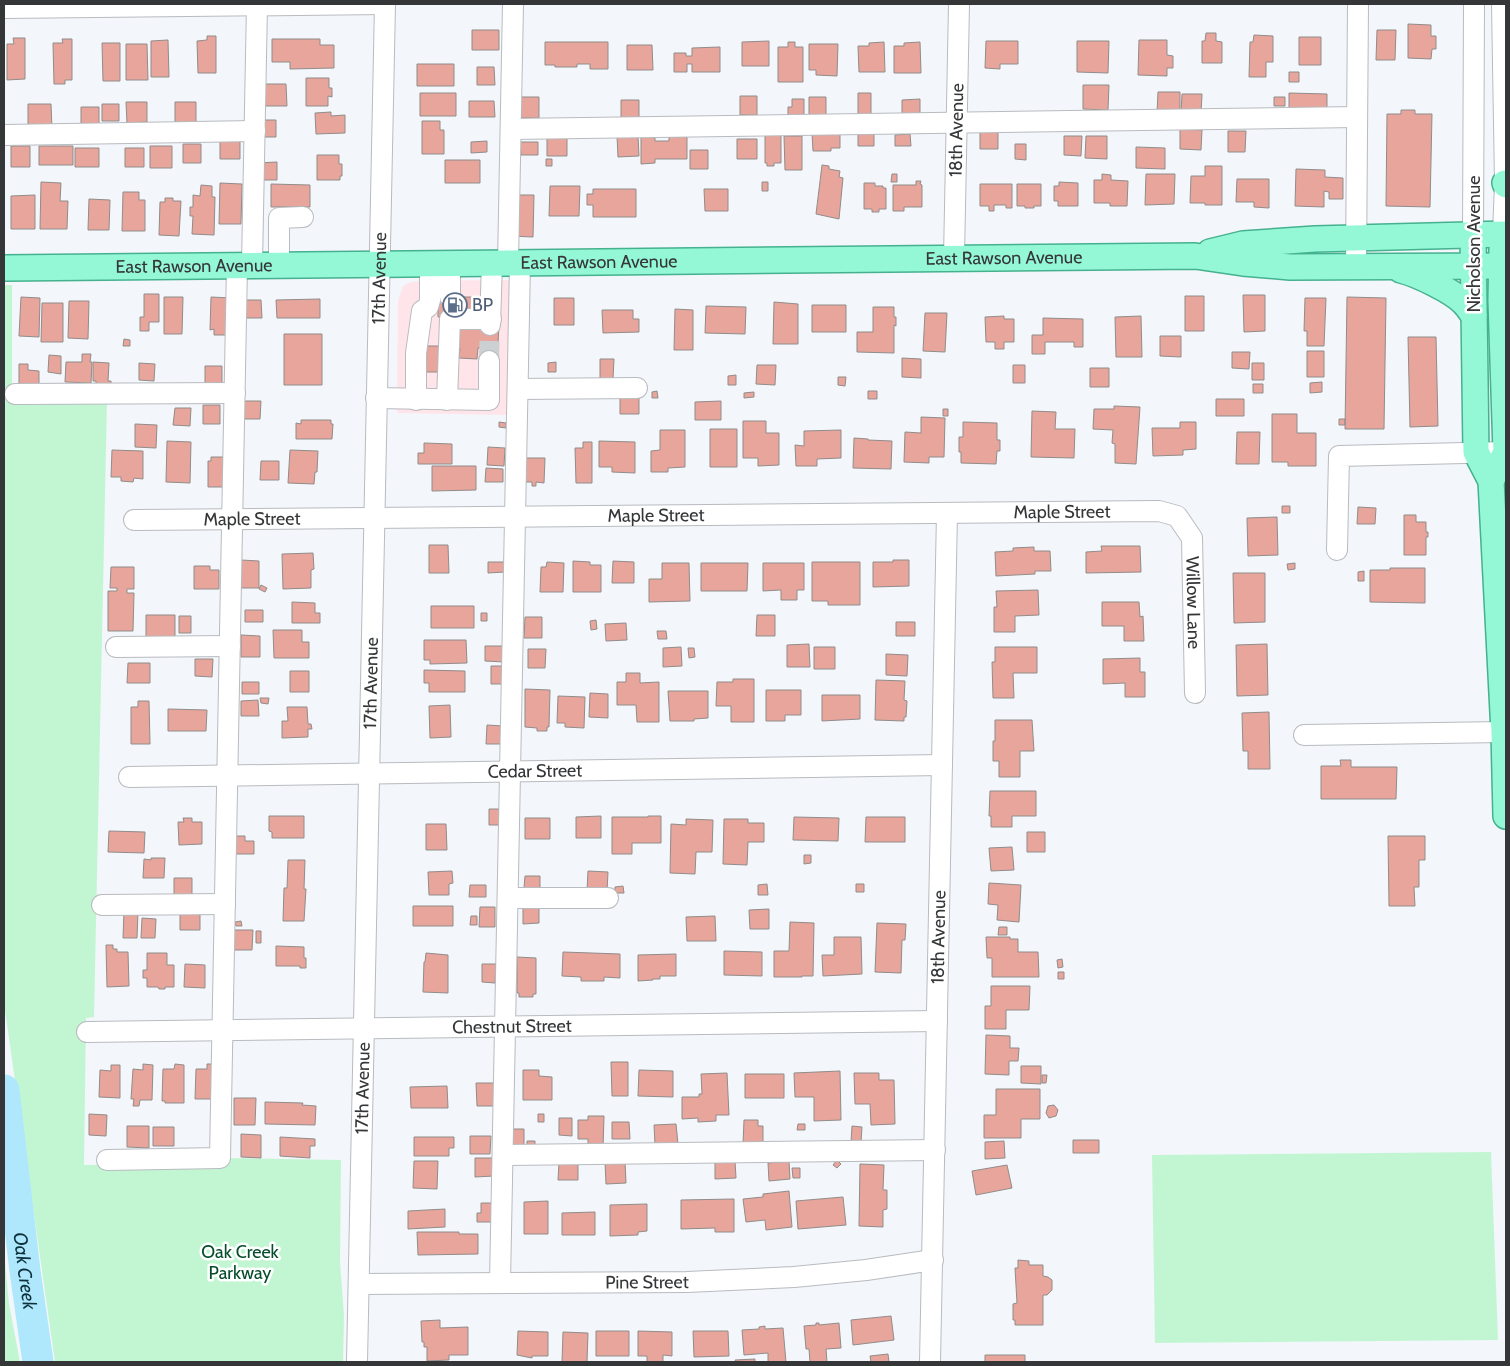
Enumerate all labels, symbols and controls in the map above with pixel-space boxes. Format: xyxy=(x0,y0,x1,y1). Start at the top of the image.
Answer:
street label: 18th Avenue xyxy=(945,83,968,177)
street label: Nicholson Avenue xyxy=(1463,176,1485,312)
street label: 17th Avenue xyxy=(367,232,391,324)
street label: East Rawson Avenue xyxy=(925,246,1083,270)
street label: East Rawson Avenue xyxy=(520,250,678,274)
street label: East Rawson Avenue xyxy=(115,254,273,278)
fuel station icon: BP xyxy=(442,292,468,318)
place label: BP xyxy=(472,294,493,316)
street label: Maple Street xyxy=(1013,500,1111,523)
street label: Maple Street xyxy=(607,504,705,527)
street label: Maple Street xyxy=(203,508,301,530)
street label: Willow Lane xyxy=(1181,556,1205,649)
street label: 17th Avenue xyxy=(359,637,383,729)
street label: Cedar Street xyxy=(487,759,583,783)
street label: 18th Avenue xyxy=(927,890,950,984)
street label: Chestnut Street xyxy=(452,1015,572,1038)
street label: 17th Avenue xyxy=(351,1042,375,1134)
water label: Oak Creek xyxy=(9,1231,41,1312)
park label: Oak Creek Parkway xyxy=(201,1241,280,1284)
street label: Pine Street xyxy=(605,1271,689,1293)

